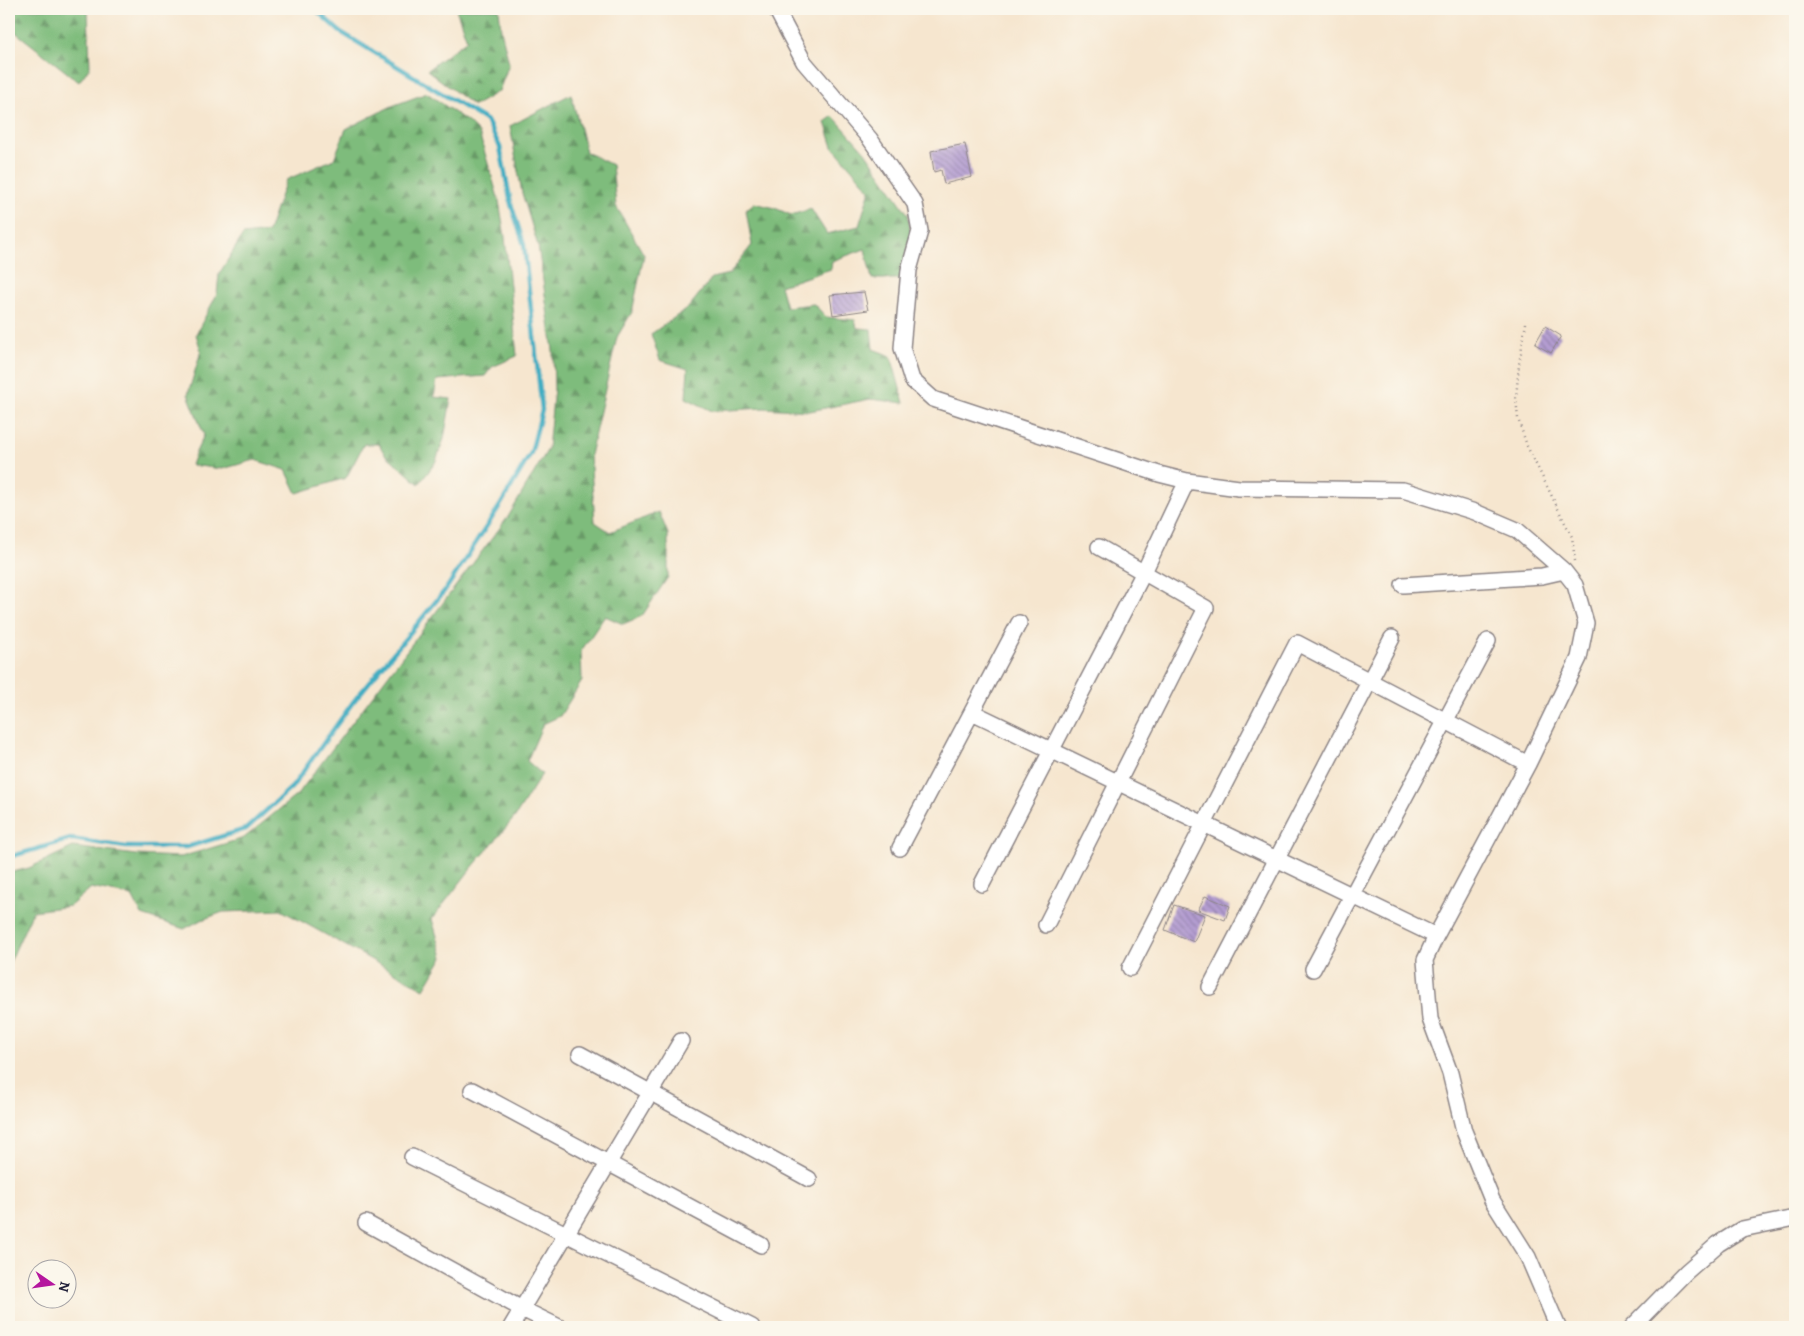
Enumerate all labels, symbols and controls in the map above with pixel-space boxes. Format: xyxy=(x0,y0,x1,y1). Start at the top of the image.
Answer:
north arrow xyxy=(28,1258,78,1308)
text: N xyxy=(54,1280,75,1294)

